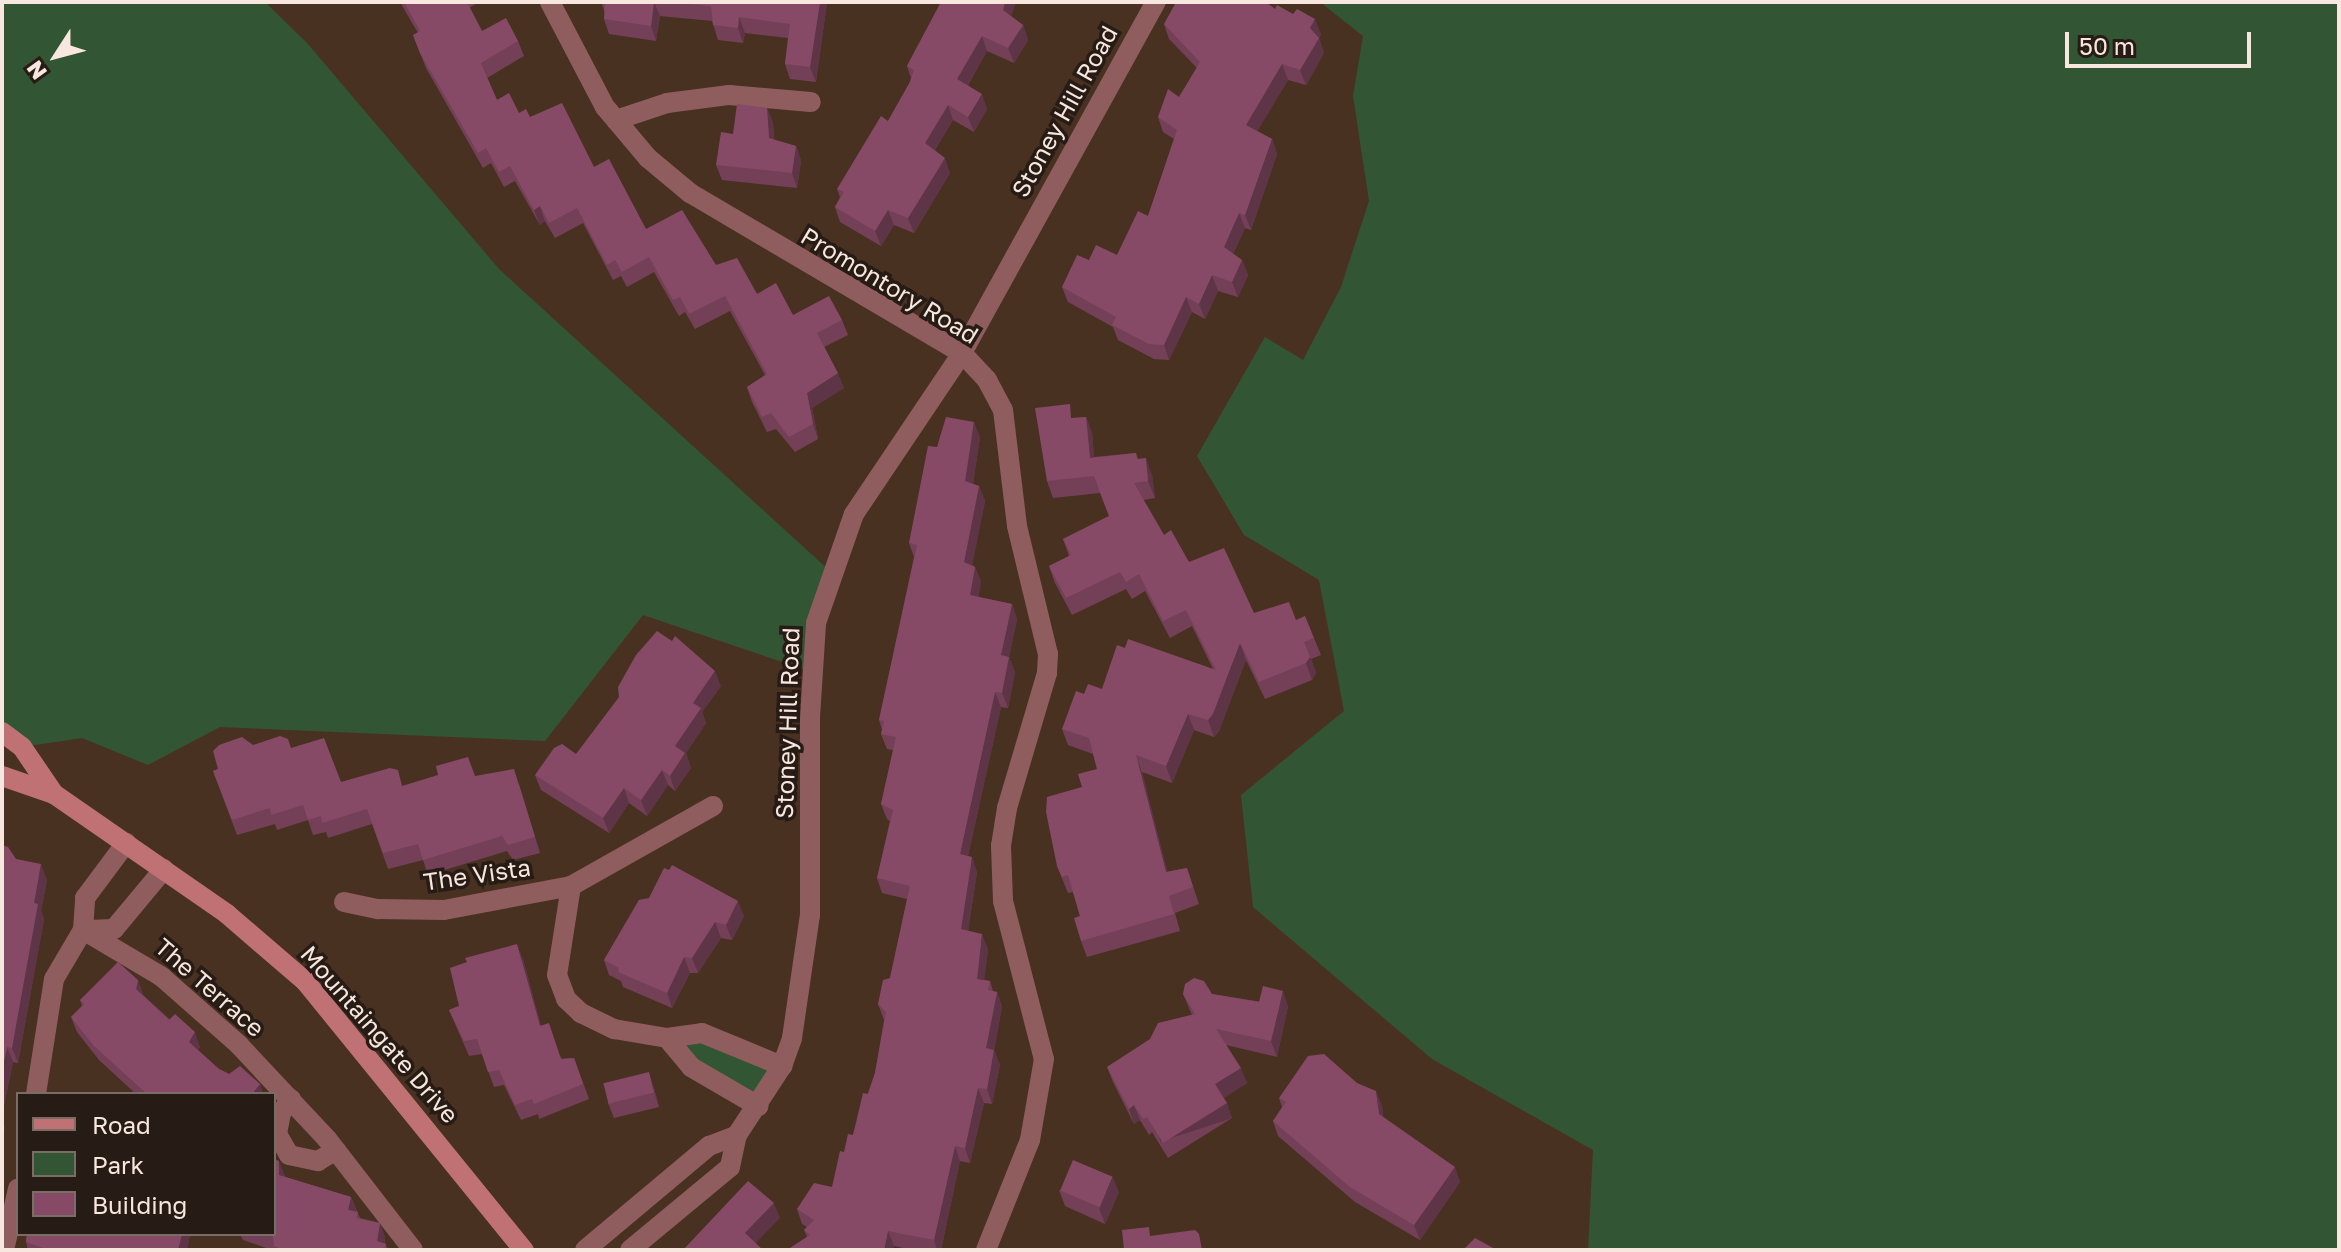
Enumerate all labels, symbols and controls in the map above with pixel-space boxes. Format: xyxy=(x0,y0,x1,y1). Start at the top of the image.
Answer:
north arrow xyxy=(16,16,96,96)
scale bar xyxy=(2069,16,2255,66)
street label: Stoney Hill Road xyxy=(1005,20,1123,202)
text: 50 m xyxy=(2079,31,2135,60)
text: N xyxy=(20,56,52,85)
street label: Promontory Road xyxy=(796,221,984,349)
street label: Stoney Hill Road xyxy=(769,627,805,819)
street label: The Vista xyxy=(422,852,532,896)
street label: The Terrace xyxy=(150,932,270,1042)
street label: Mountaingate Drive xyxy=(295,939,465,1129)
legend xyxy=(16,1092,276,1236)
text: Road xyxy=(92,1110,151,1139)
text: Park xyxy=(92,1150,144,1179)
text: Building xyxy=(92,1190,187,1219)

